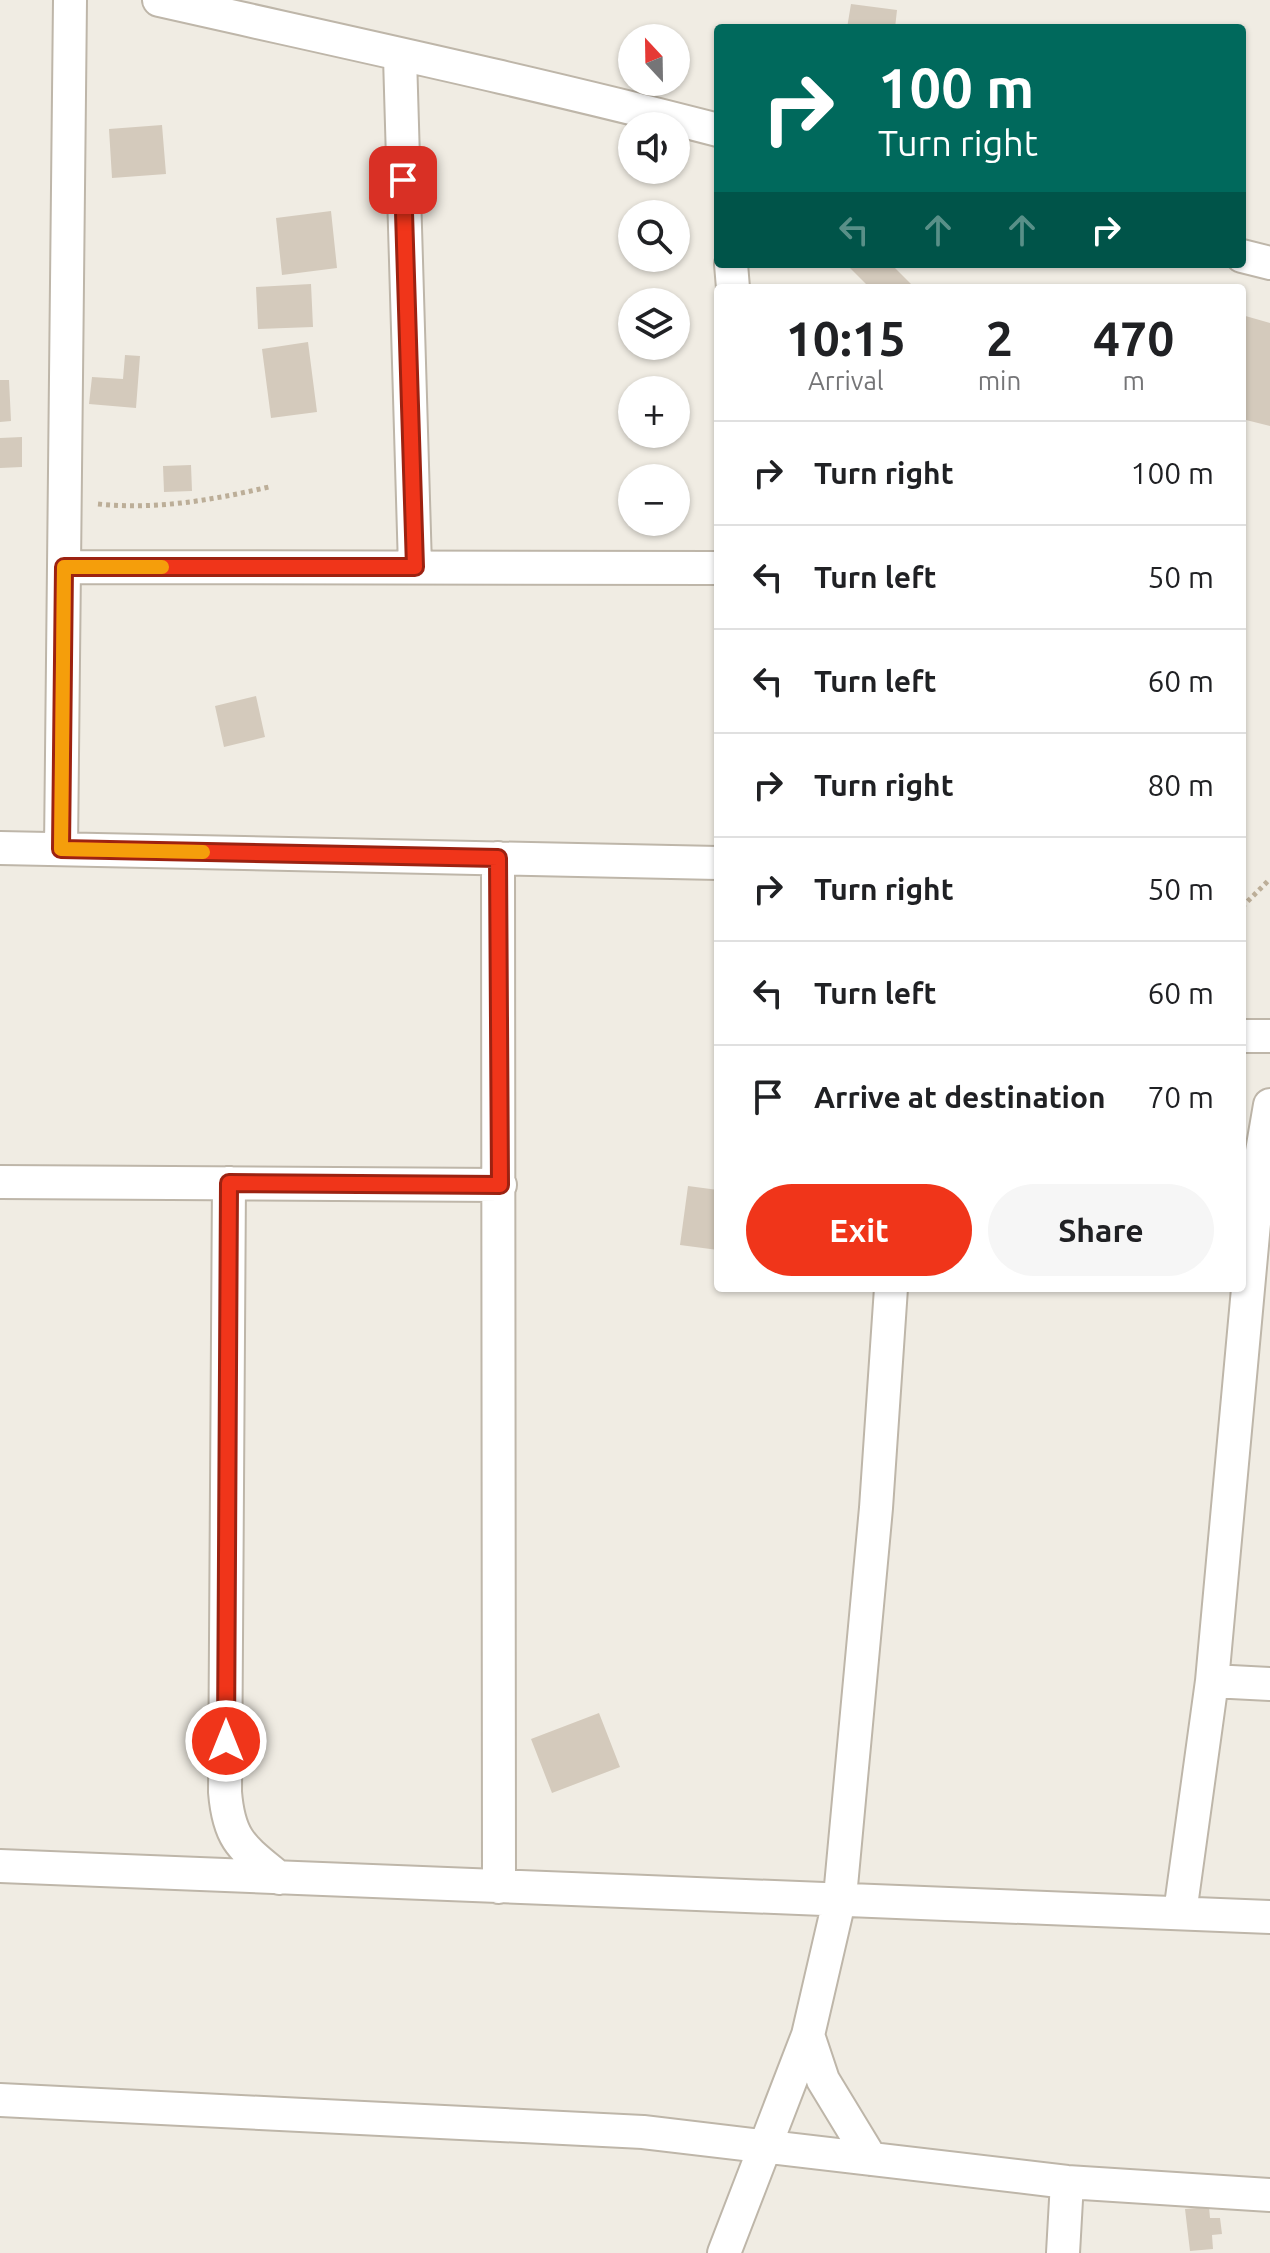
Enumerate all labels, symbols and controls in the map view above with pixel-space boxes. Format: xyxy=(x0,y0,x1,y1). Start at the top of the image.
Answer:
north arrow xyxy=(618,24,690,96)
map controls xyxy=(618,24,690,536)
icon: right xyxy=(746,56,850,160)
text: 100 m xyxy=(878,56,1034,119)
button: sound xyxy=(618,112,690,184)
text: Turn right xyxy=(878,122,1038,163)
pin xyxy=(369,146,437,214)
icon: arrive xyxy=(381,158,425,202)
button: search xyxy=(618,200,690,272)
icon: left xyxy=(832,208,876,252)
icon: ahead xyxy=(916,208,960,252)
icon: ahead xyxy=(1000,208,1044,252)
icon: right xyxy=(1084,208,1128,252)
button: layers xyxy=(618,288,690,360)
text: 10:15 xyxy=(786,311,906,365)
text: 2 xyxy=(986,311,1013,365)
text: 470 xyxy=(1093,311,1174,365)
text: Arrival xyxy=(808,366,884,395)
text: min xyxy=(978,366,1021,395)
text: m xyxy=(1122,366,1145,395)
button: + xyxy=(618,376,690,448)
icon: right xyxy=(746,451,790,495)
text: Turn right xyxy=(814,456,954,490)
text: 100 m xyxy=(1130,456,1214,490)
button: − xyxy=(618,464,690,536)
icon: left xyxy=(746,555,790,599)
text: Turn left xyxy=(814,560,936,594)
text: 50 m xyxy=(1147,560,1214,594)
icon: left xyxy=(746,659,790,703)
text: Turn left xyxy=(814,664,936,698)
text: 60 m xyxy=(1147,664,1214,698)
icon: right xyxy=(746,763,790,807)
text: Turn right xyxy=(814,768,954,802)
text: 80 m xyxy=(1147,768,1214,802)
icon: right xyxy=(746,867,790,911)
text: Turn right xyxy=(814,872,954,906)
text: 50 m xyxy=(1147,872,1214,906)
icon: left xyxy=(746,971,790,1015)
text: Turn left xyxy=(814,976,936,1010)
text: 60 m xyxy=(1147,976,1214,1010)
icon: arrive xyxy=(746,1075,790,1119)
text: Arrive at destination xyxy=(814,1080,1106,1114)
text: 70 m xyxy=(1147,1080,1214,1114)
button: Exit xyxy=(746,1184,972,1276)
button: Share xyxy=(988,1184,1214,1276)
position arrow xyxy=(184,1699,268,1783)

